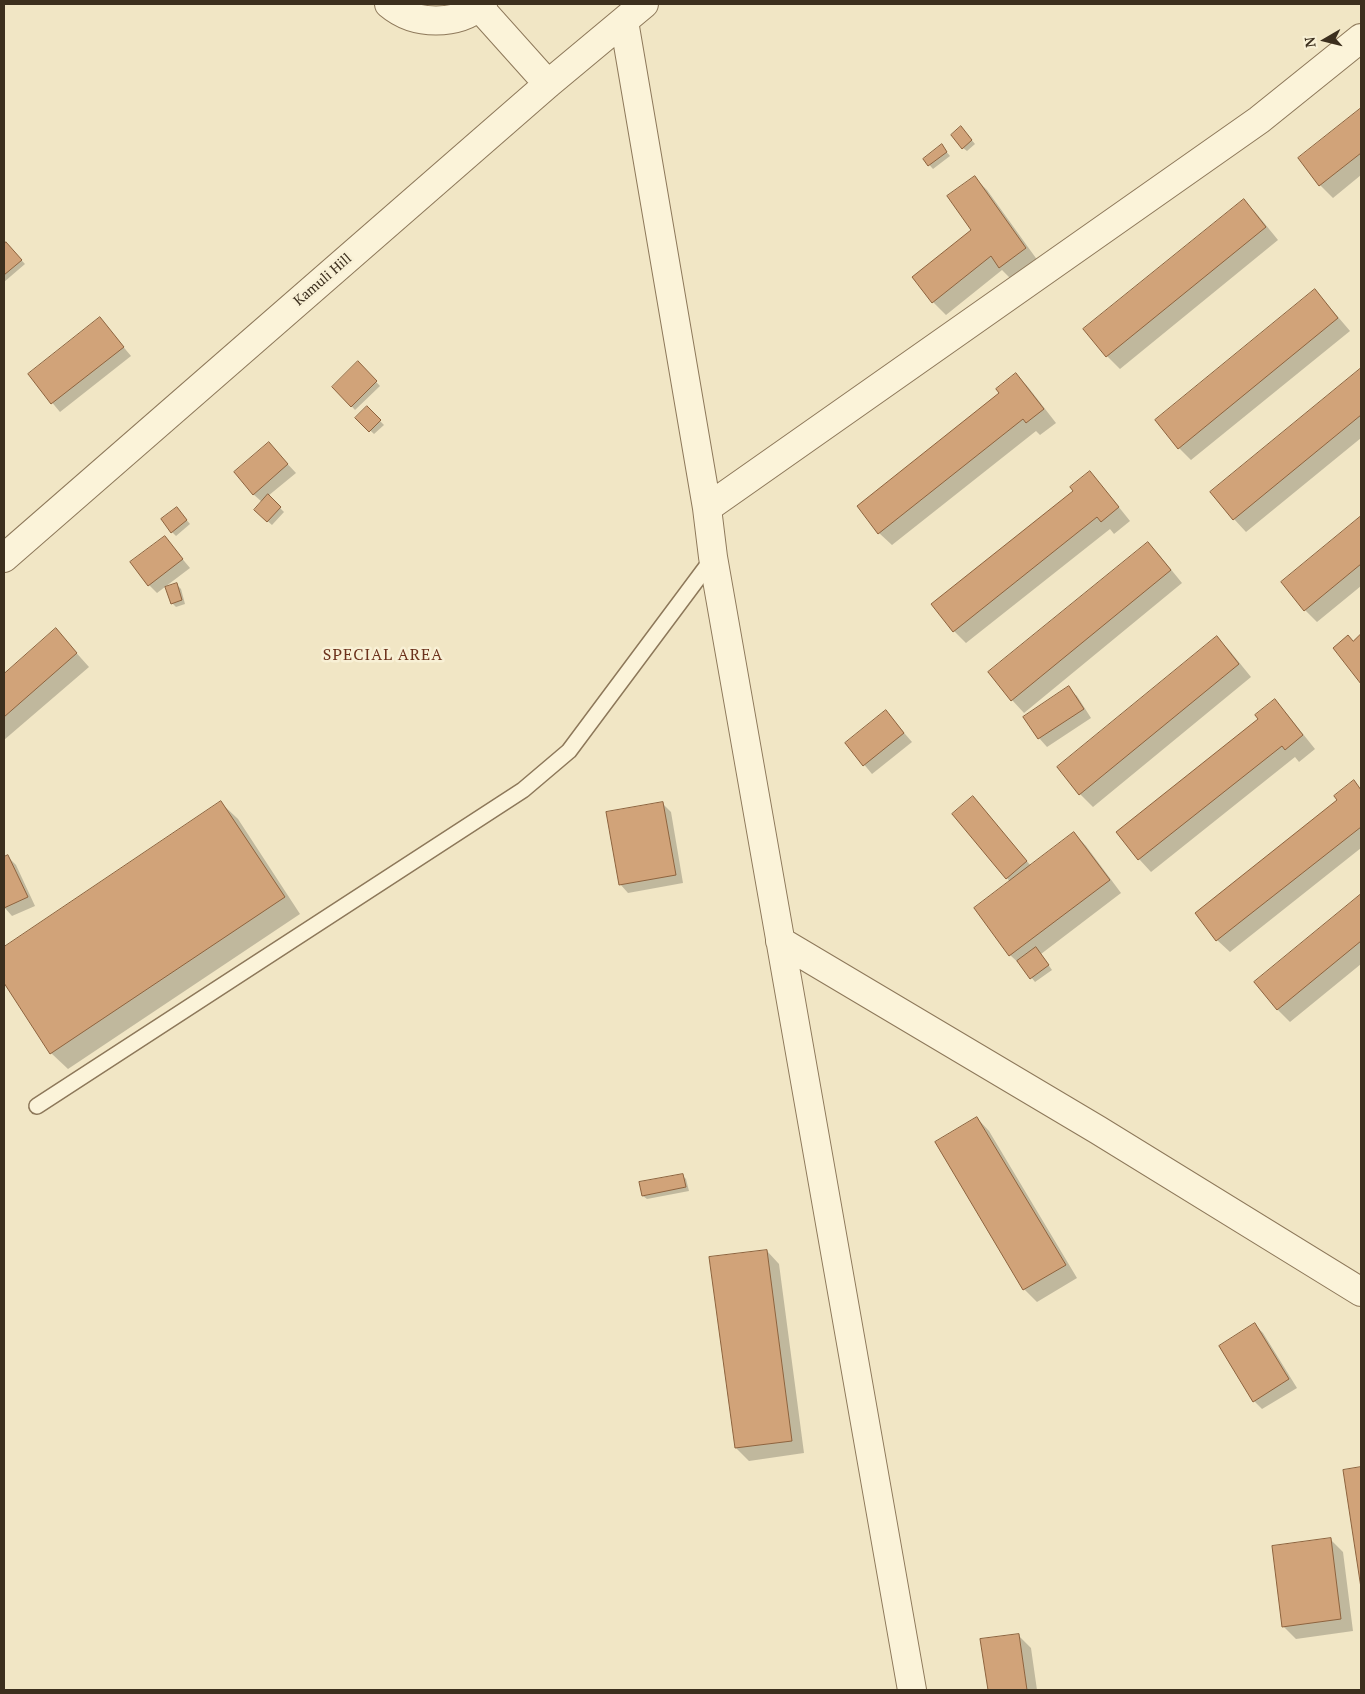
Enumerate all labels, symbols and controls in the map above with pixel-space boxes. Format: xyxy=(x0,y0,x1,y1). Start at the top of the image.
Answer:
north arrow xyxy=(1300,15,1350,65)
text: N xyxy=(1300,36,1320,49)
street label: Kamuli Hill xyxy=(291,250,355,310)
district label: SPECIAL AREA xyxy=(321,645,445,665)

